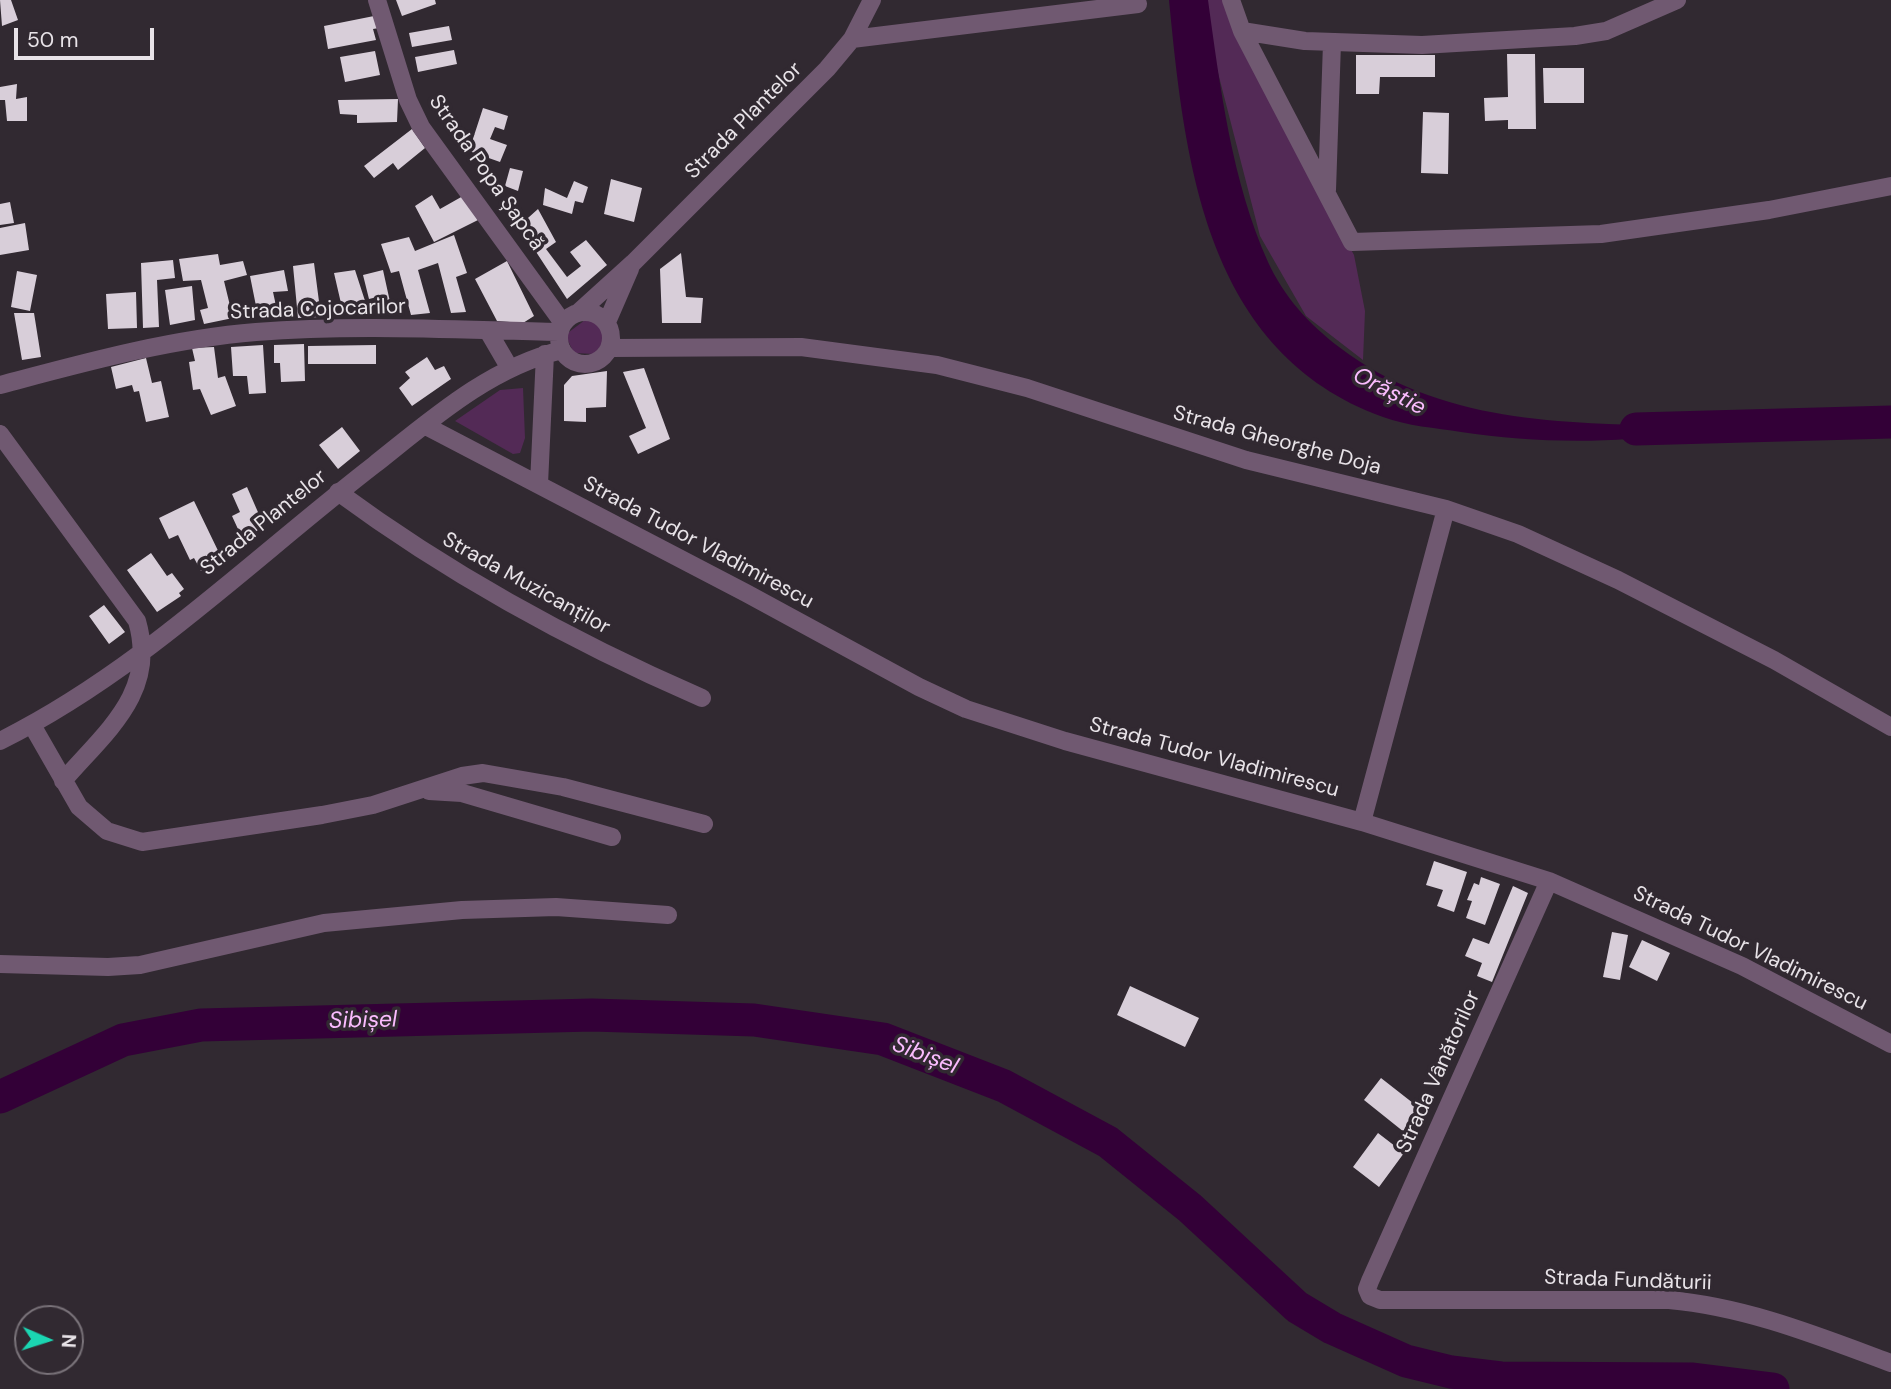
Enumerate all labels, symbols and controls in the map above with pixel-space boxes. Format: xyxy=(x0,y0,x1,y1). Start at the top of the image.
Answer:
scale bar xyxy=(18,14,158,58)
text: 50 m xyxy=(27,26,78,54)
street label: Strada Plantelor xyxy=(680,57,808,185)
street label: Strada Popa Șapcă xyxy=(423,90,549,256)
street label: Strada Cojocarilor xyxy=(230,294,406,326)
water label: Orăștie xyxy=(1348,362,1430,422)
street label: Strada Gheorghe Doja xyxy=(1170,401,1384,481)
street label: Strada Plantelor xyxy=(196,464,332,582)
street label: Strada Tudor Vladimirescu xyxy=(578,471,818,615)
street label: Strada Muzicanților xyxy=(438,527,614,641)
street label: Strada Tudor Vladimirescu xyxy=(1086,713,1342,803)
street label: Strada Tudor Vladimirescu xyxy=(1629,881,1871,1017)
street label: Strada Vânătorilor xyxy=(1392,987,1486,1157)
water label: Sibișel xyxy=(329,1007,397,1035)
water label: Sibișel xyxy=(888,1031,962,1081)
street label: Strada Fundăturii xyxy=(1544,1265,1712,1297)
north arrow xyxy=(14,1305,84,1375)
text: N xyxy=(56,1333,81,1349)

